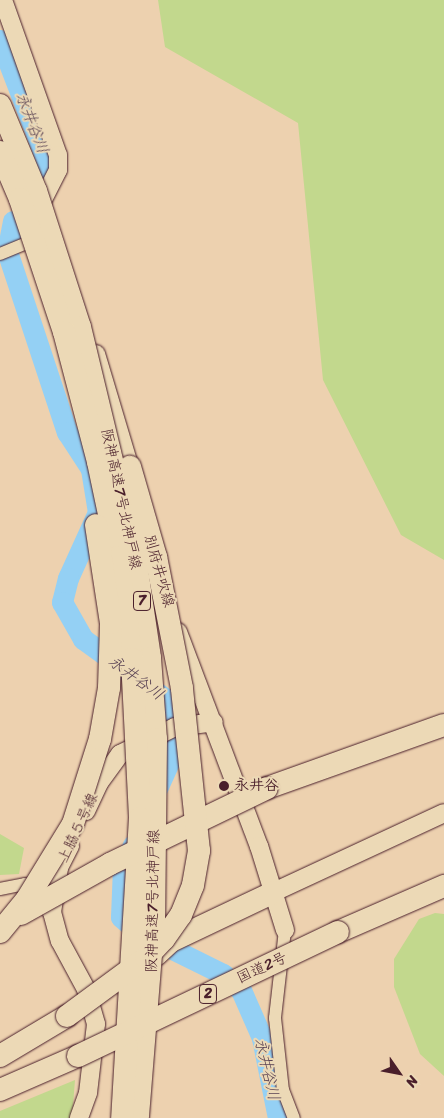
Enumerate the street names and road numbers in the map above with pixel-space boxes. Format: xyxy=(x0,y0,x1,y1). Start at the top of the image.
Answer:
street label: 阪神高速7号北神戸線 xyxy=(97,427,145,571)
street label: 別府井吹線 xyxy=(140,532,178,610)
road number: 7 xyxy=(132,590,152,612)
street label: 上脇５号線 xyxy=(54,790,102,866)
street label: 阪神高速7号北神戸線 xyxy=(143,829,163,973)
street label: 国道2号 xyxy=(234,949,290,987)
road number: 2 xyxy=(198,982,218,1006)

